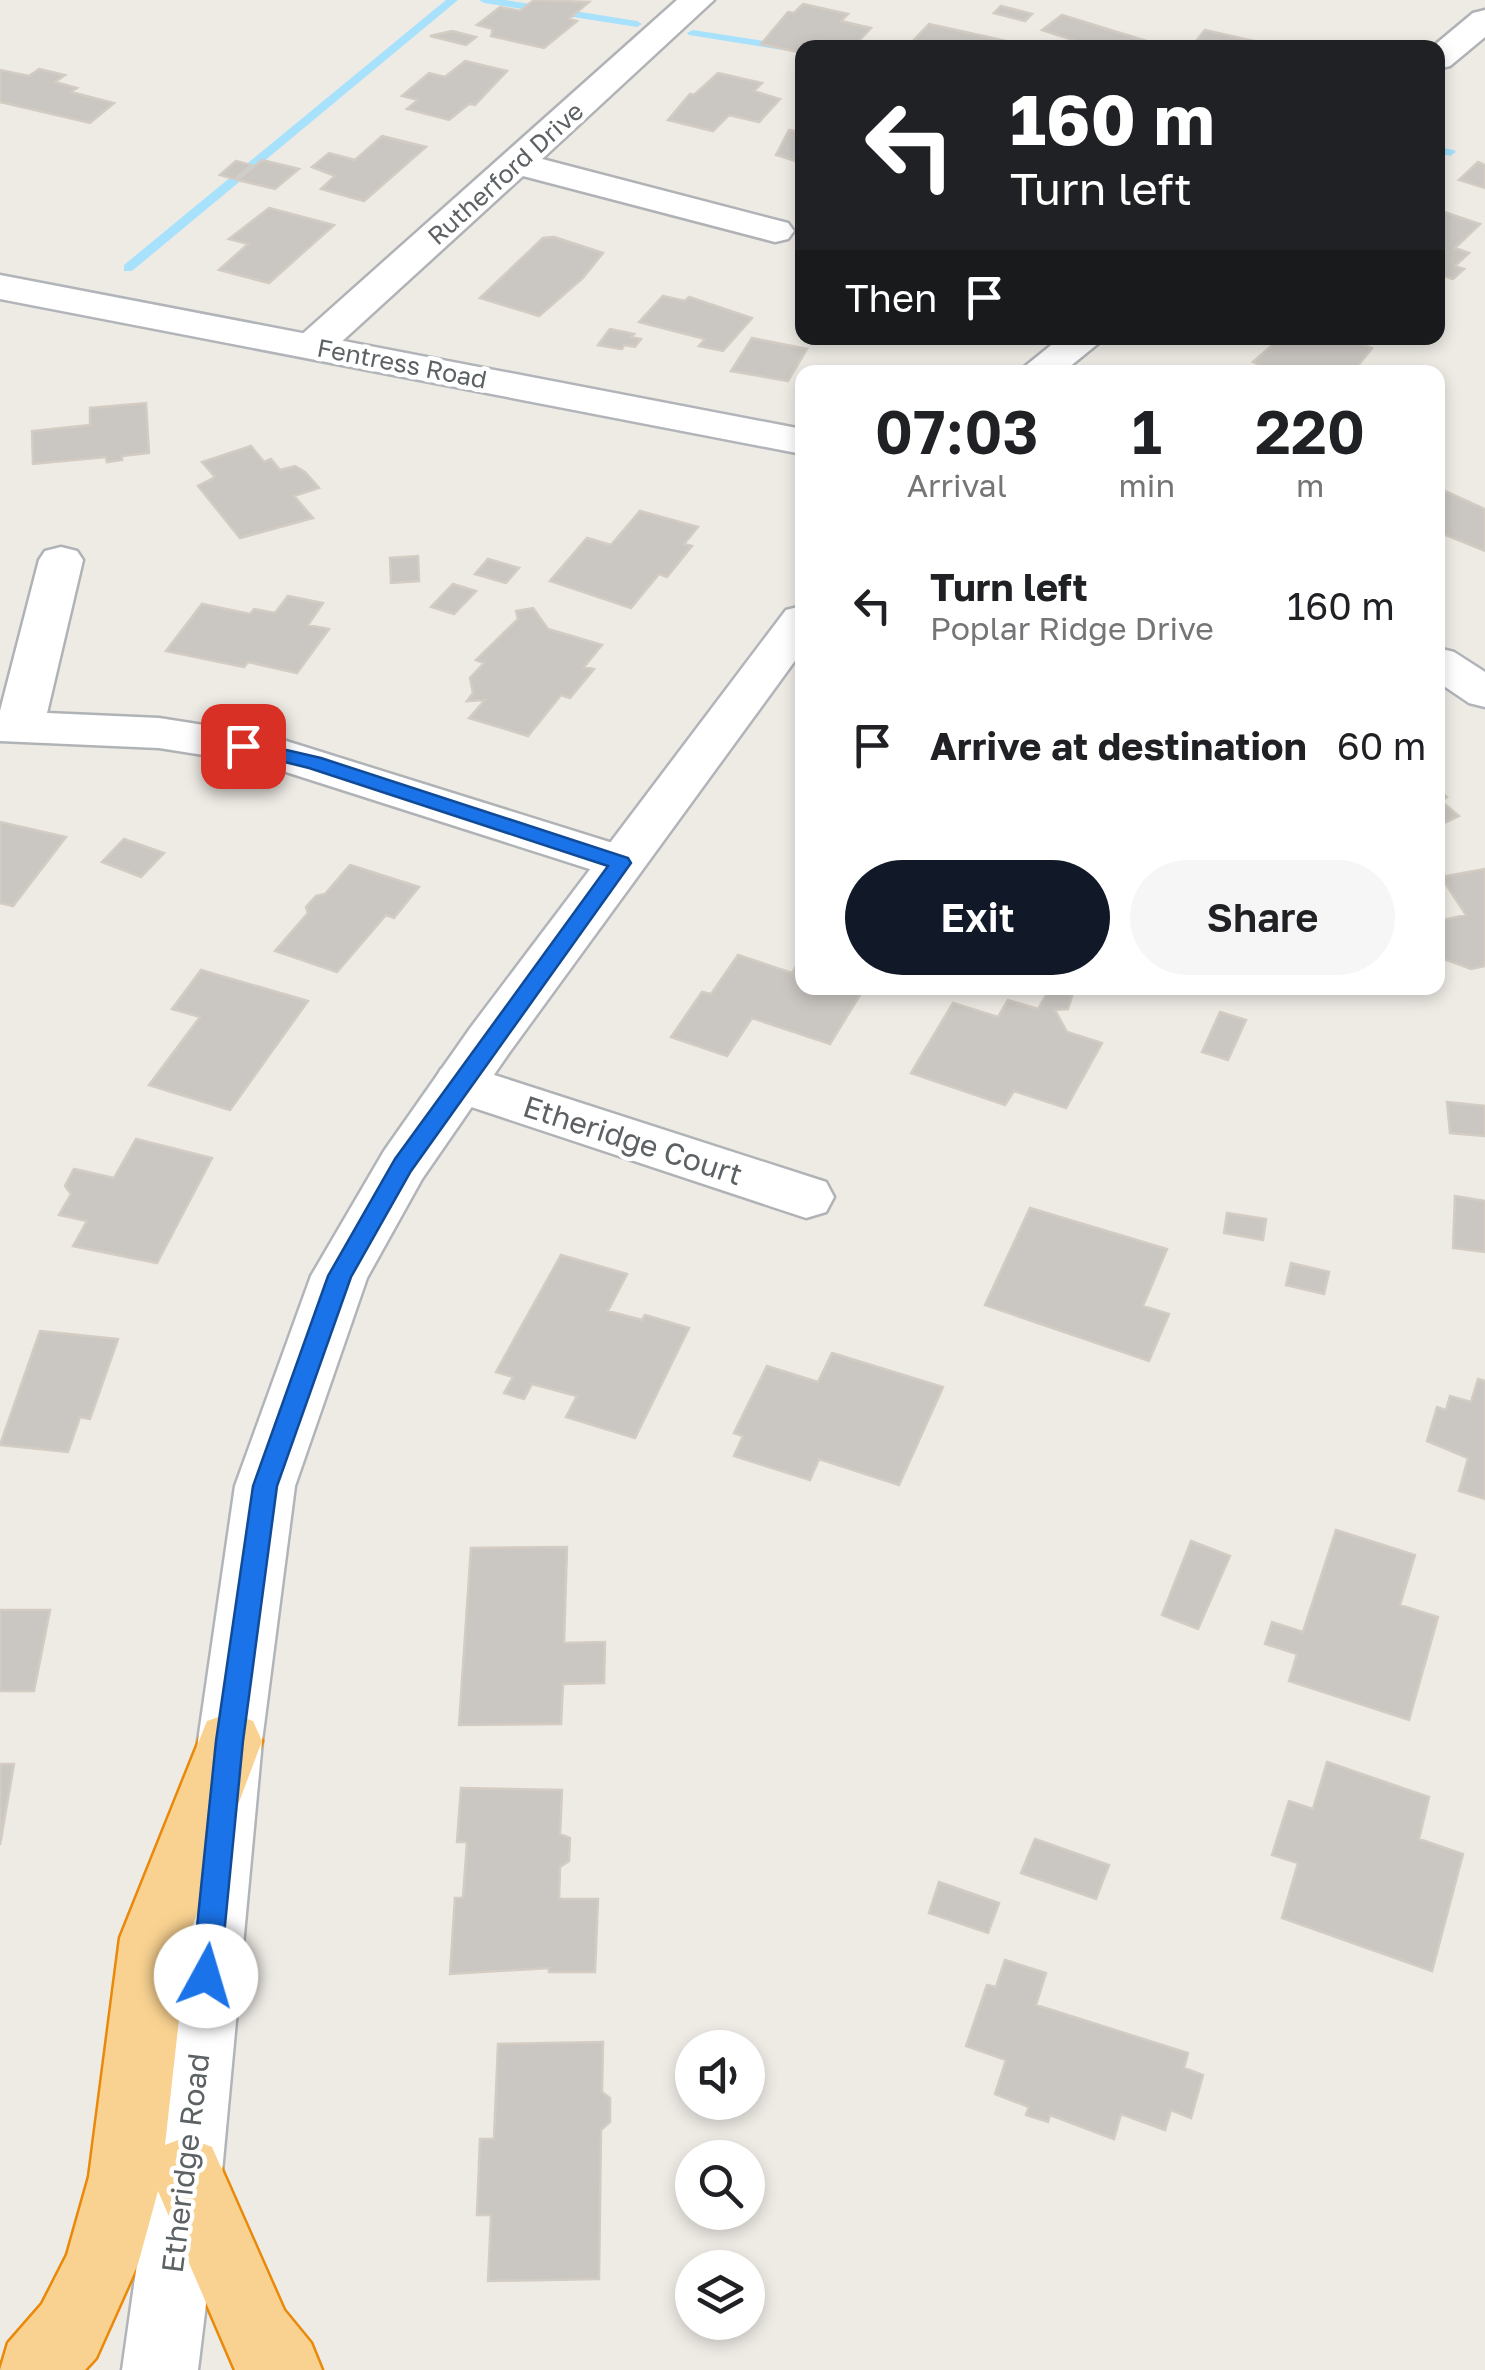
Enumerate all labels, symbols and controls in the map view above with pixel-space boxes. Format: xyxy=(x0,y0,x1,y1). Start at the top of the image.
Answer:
text: 160 m xyxy=(1010,76,1215,160)
icon: left xyxy=(845,80,975,210)
street label: Rutherford Drive xyxy=(421,95,589,251)
text: Turn left xyxy=(1010,161,1192,215)
icon: arrive xyxy=(957,270,1012,325)
text: Then xyxy=(845,275,937,320)
street label: Fentress Road xyxy=(314,331,490,395)
text: 07:03 xyxy=(875,395,1039,467)
text: 1 xyxy=(1132,395,1162,467)
text: 220 xyxy=(1255,395,1365,467)
text: Arrival xyxy=(907,466,1007,504)
text: min xyxy=(1119,466,1175,504)
text: m xyxy=(1296,466,1324,504)
text: Turn left xyxy=(930,564,1088,609)
icon: left xyxy=(845,578,900,633)
text: 160 m xyxy=(1287,583,1395,628)
text: Poplar Ridge Drive xyxy=(930,609,1214,647)
pin xyxy=(201,704,286,789)
icon: arrive xyxy=(845,718,900,773)
icon: arrive xyxy=(216,719,271,774)
text: Arrive at destination xyxy=(930,723,1307,768)
text: 60 m xyxy=(1337,723,1426,768)
button: Exit xyxy=(845,860,1110,975)
button: Share xyxy=(1130,860,1395,975)
street label: Etheridge Court xyxy=(519,1088,747,1192)
position arrow xyxy=(154,1924,258,2028)
map controls xyxy=(675,2030,765,2340)
button: sound xyxy=(675,2030,765,2120)
street label: Etheridge Road xyxy=(154,2051,216,2275)
button: search xyxy=(675,2140,765,2230)
button: layers xyxy=(675,2250,765,2340)

